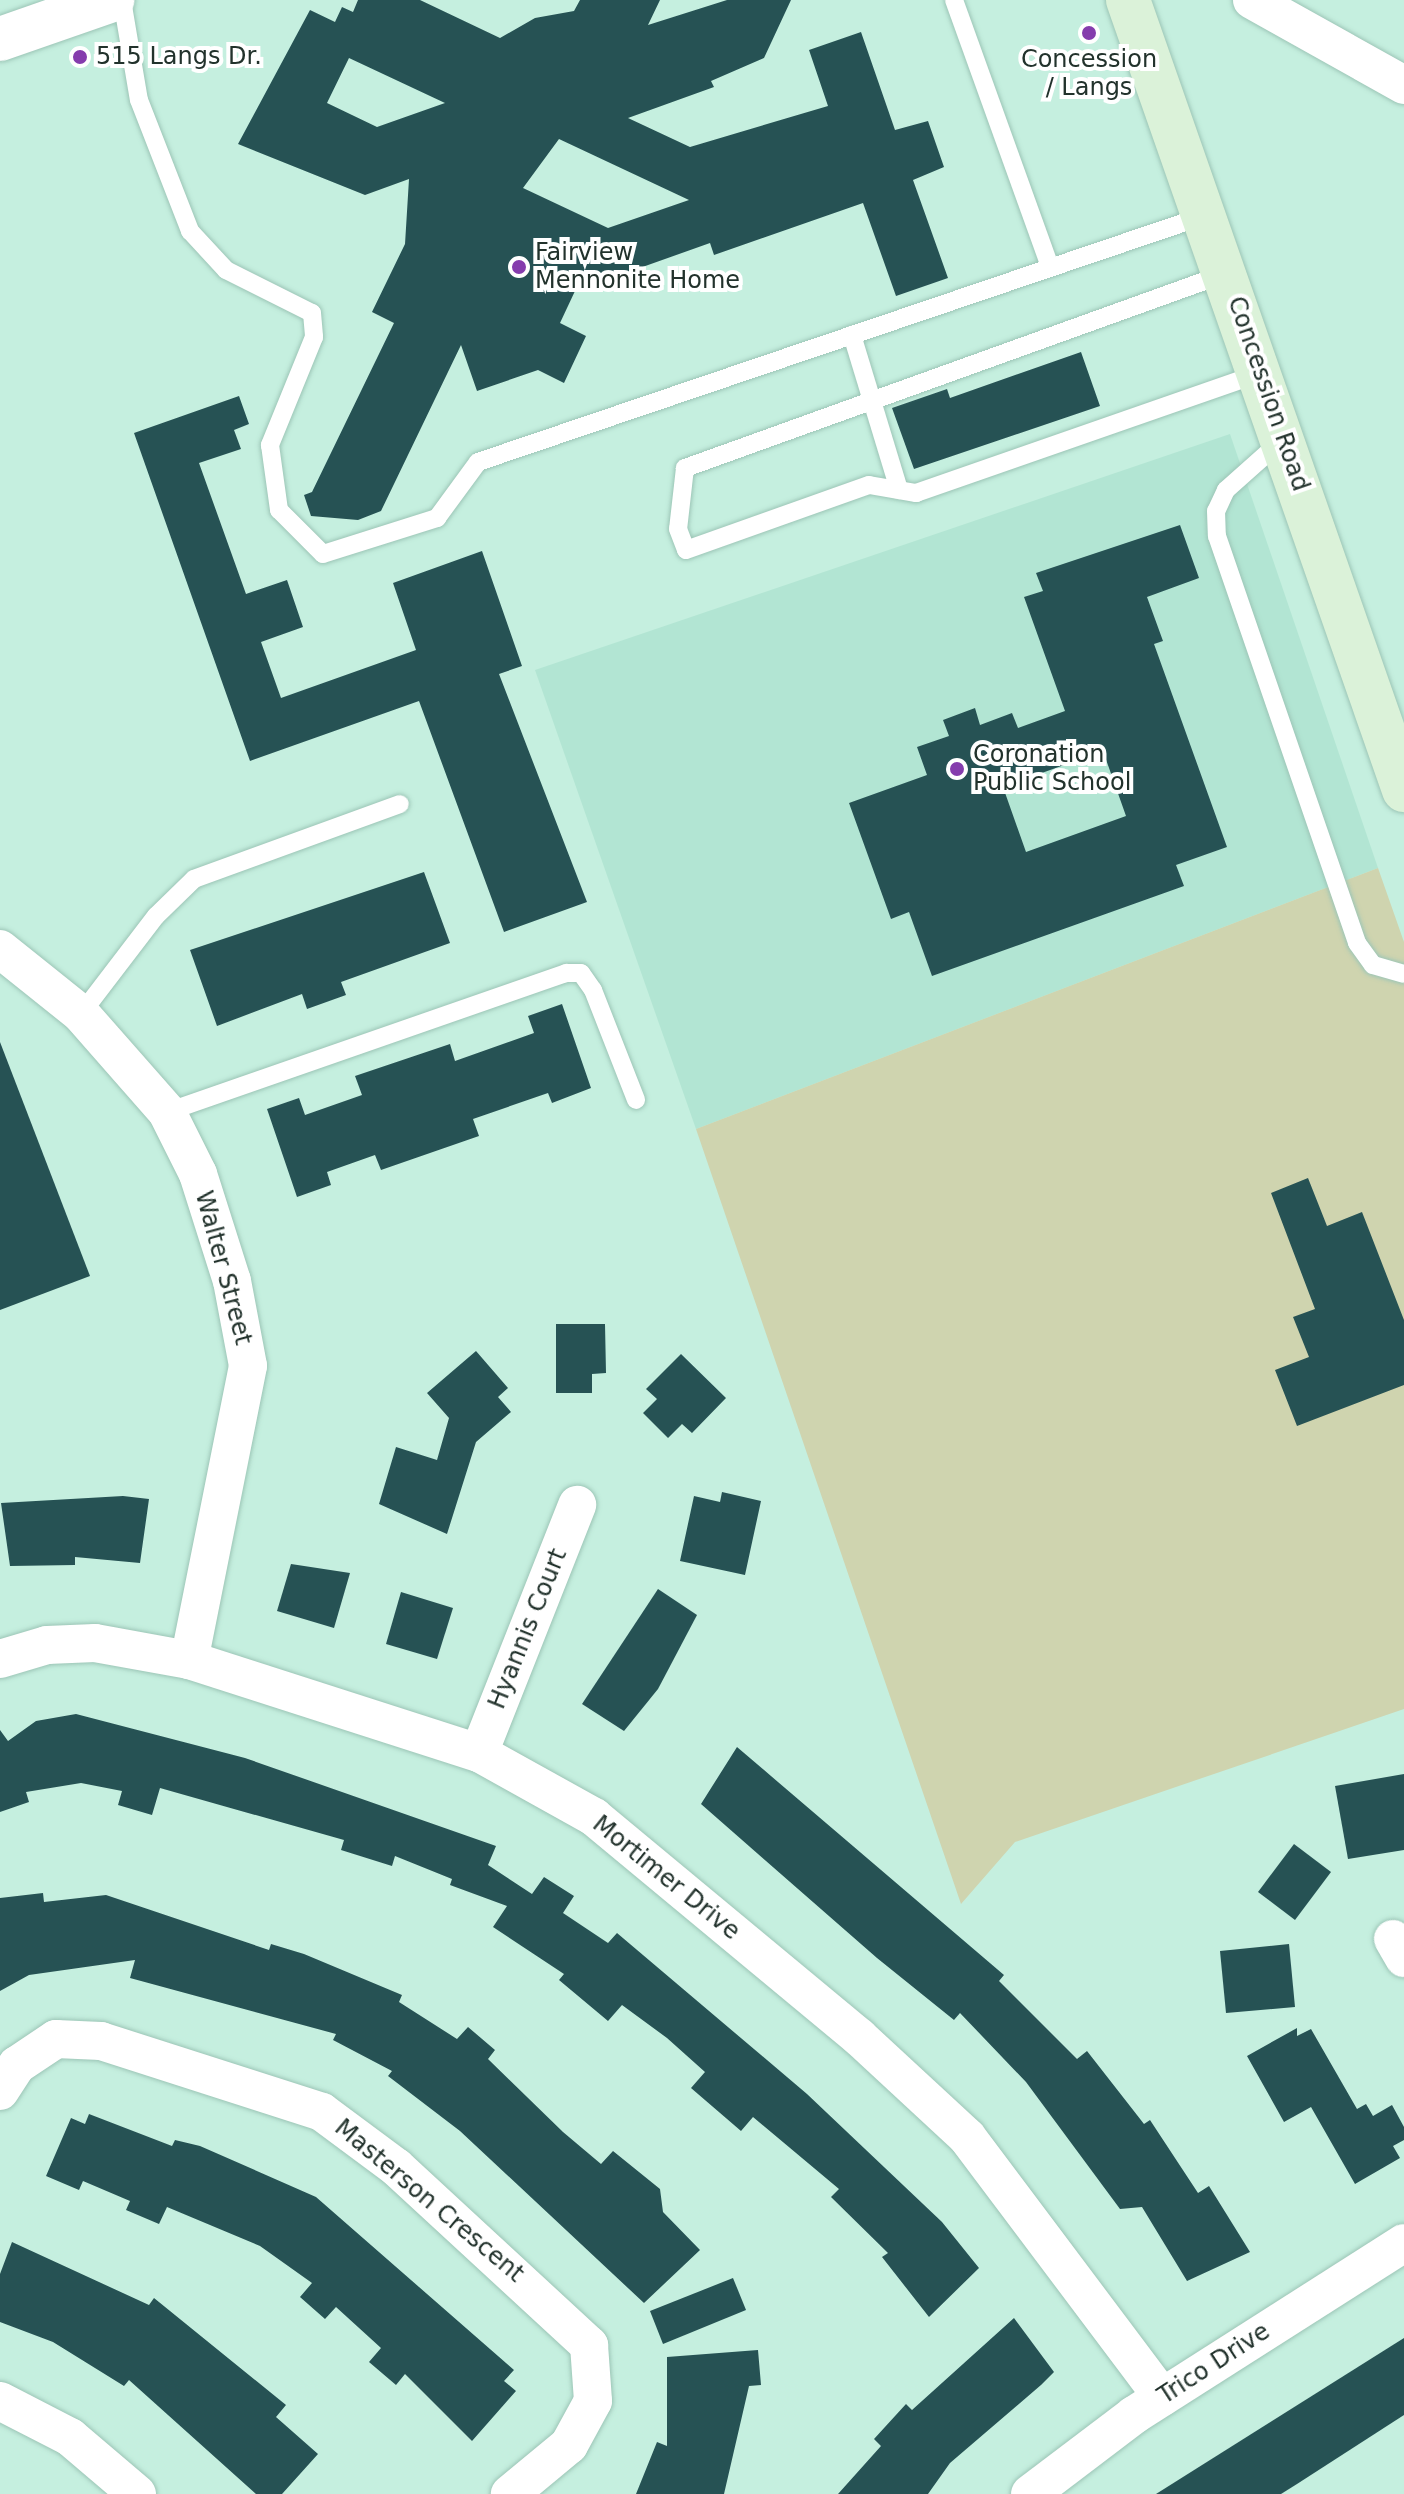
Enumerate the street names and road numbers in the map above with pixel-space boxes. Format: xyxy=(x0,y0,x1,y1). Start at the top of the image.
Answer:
street label: Concession Road xyxy=(1221,293,1315,495)
street label: Walter Street xyxy=(189,1188,257,1348)
street label: Hyannis Court xyxy=(483,1545,573,1713)
street label: Mortimer Drive xyxy=(587,1810,745,1946)
street label: Masterson Crescent xyxy=(329,2113,529,2289)
street label: Trico Drive xyxy=(1153,2317,1275,2411)

